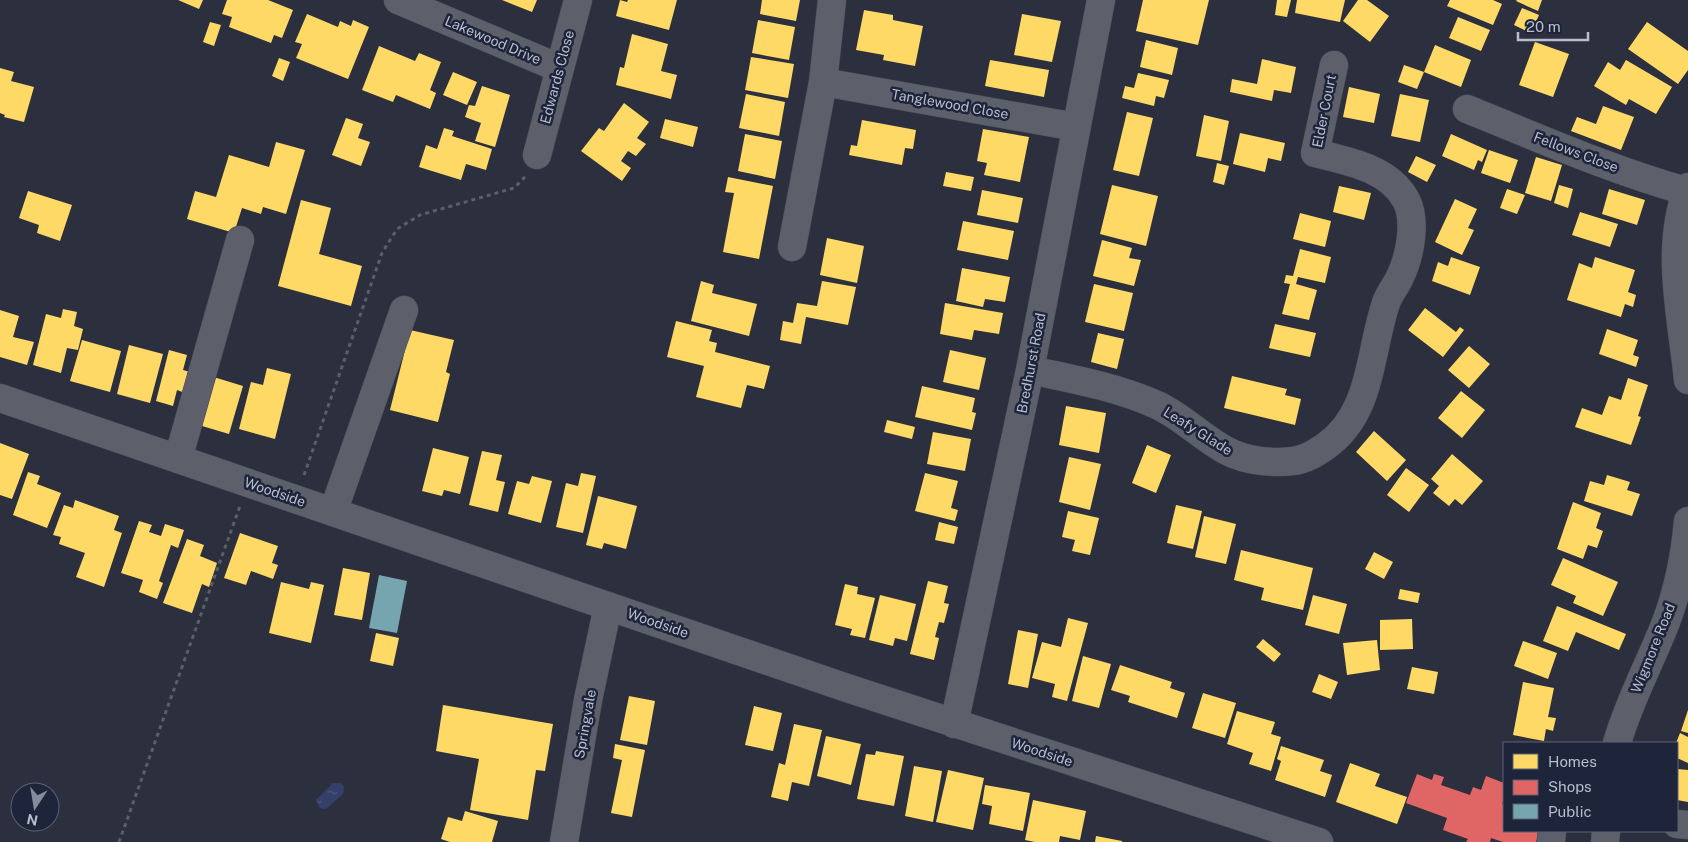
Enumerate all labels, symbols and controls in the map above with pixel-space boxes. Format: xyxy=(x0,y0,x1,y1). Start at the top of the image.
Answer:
scale bar xyxy=(1518,10,1588,42)
street label: Lakewood Drive xyxy=(443,13,544,67)
text: 20 m xyxy=(1526,18,1561,35)
street label: Edwards Close xyxy=(537,29,577,125)
street label: Elder Court xyxy=(1309,73,1339,149)
street label: Tanglewood Close xyxy=(890,86,1010,122)
street label: Fellows Close xyxy=(1531,129,1621,176)
street label: Bredhurst Road xyxy=(1013,312,1049,414)
street label: Leafy Glade xyxy=(1161,404,1235,459)
street label: Woodside xyxy=(242,474,308,510)
street label: Wigmore Road xyxy=(1628,601,1678,695)
street label: Woodside xyxy=(625,605,691,641)
street label: Springvale xyxy=(571,688,599,760)
street label: Woodside xyxy=(1009,735,1075,769)
legend xyxy=(1503,742,1678,832)
text: Homes xyxy=(1548,753,1597,770)
text: Shops xyxy=(1548,778,1592,795)
north arrow xyxy=(10,782,60,832)
text: Public xyxy=(1548,803,1592,820)
text: N xyxy=(25,811,39,829)

